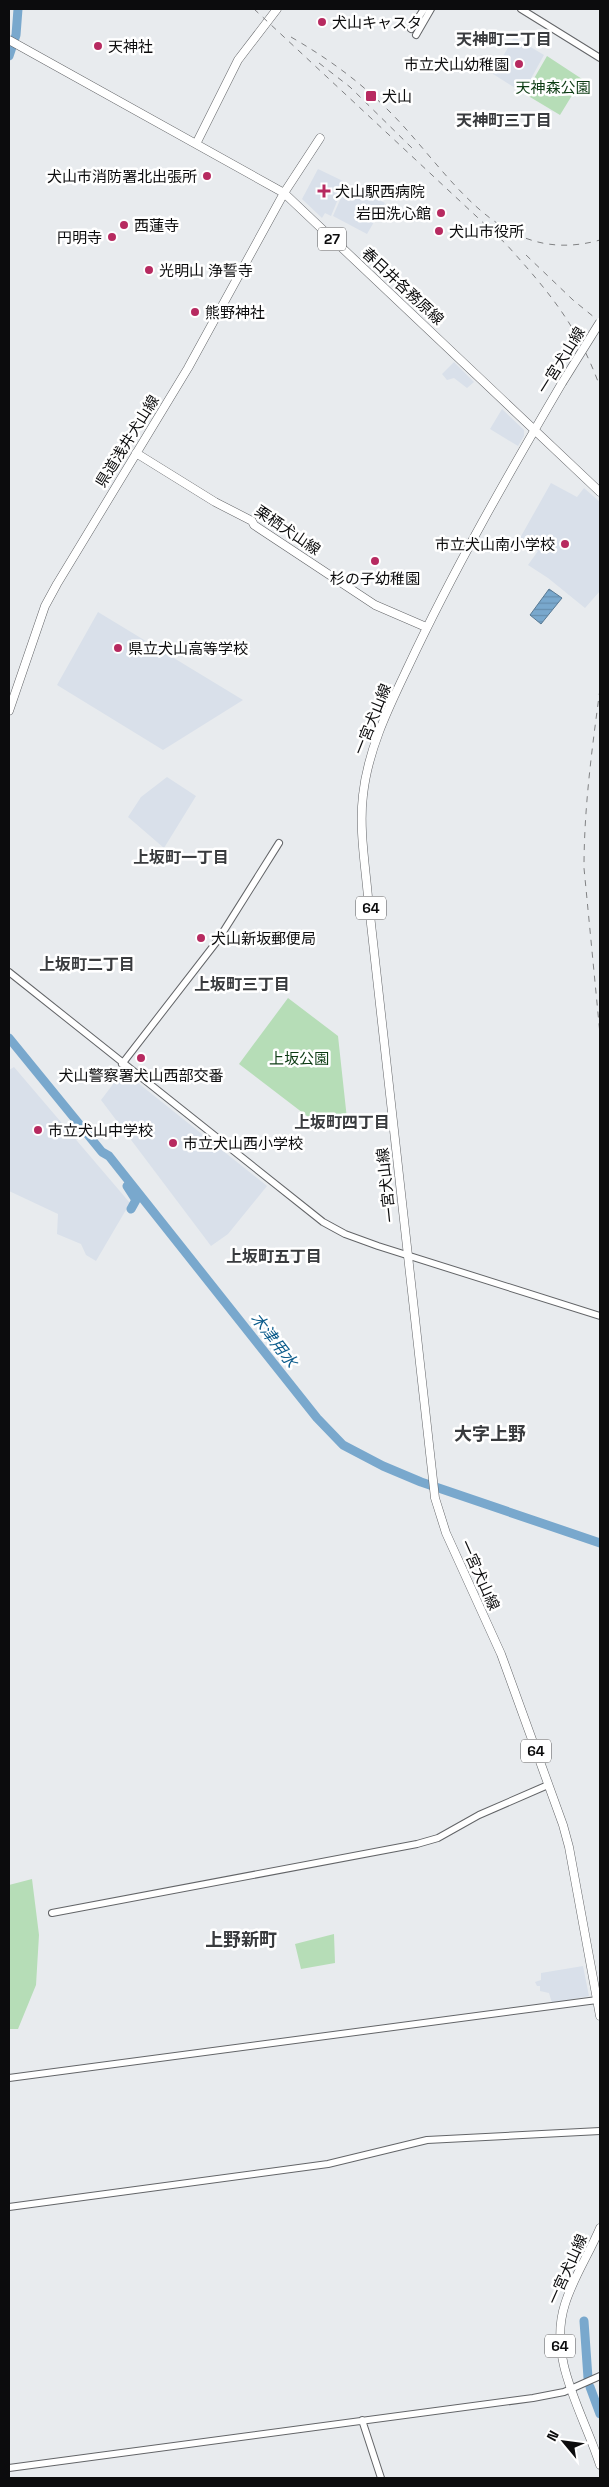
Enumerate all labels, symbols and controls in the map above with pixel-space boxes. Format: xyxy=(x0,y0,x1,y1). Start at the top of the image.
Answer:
place label: 犬山キャスタ xyxy=(332,13,422,32)
marker: 犬山キャスタ xyxy=(316,16,328,28)
district label: 天神町二丁目 xyxy=(456,29,552,50)
place label: 天神社 xyxy=(108,37,153,56)
marker: 天神社 xyxy=(92,40,104,52)
place label: 市立犬山幼稚園 xyxy=(404,55,509,74)
marker: 市立犬山幼稚園 xyxy=(513,58,525,70)
park label: 天神森公園 xyxy=(515,78,591,97)
place label: 犬山 xyxy=(382,87,412,106)
marker: 犬山 xyxy=(364,89,378,103)
district label: 天神町三丁目 xyxy=(456,110,552,131)
place label: 犬山市消防署北出張所 xyxy=(47,167,197,186)
marker: 犬山市消防署北出張所 xyxy=(201,170,213,182)
place label: 犬山駅西病院 xyxy=(335,182,425,201)
marker: 犬山駅西病院 xyxy=(317,184,331,198)
place label: 岩田洗心館 xyxy=(356,204,431,223)
marker: 岩田洗心館 xyxy=(435,207,447,219)
place label: 西蓮寺 xyxy=(134,216,179,235)
marker: 西蓮寺 xyxy=(118,219,130,231)
place label: 犬山市役所 xyxy=(449,222,524,241)
marker: 犬山市役所 xyxy=(433,225,445,237)
place label: 円明寺 xyxy=(57,228,102,247)
road number: 27 xyxy=(318,228,346,250)
marker: 円明寺 xyxy=(106,231,118,243)
street label: 春日井各務原線 xyxy=(358,243,448,329)
place label: 光明山 浄誓寺 xyxy=(159,261,253,280)
marker: 光明山 浄誓寺 xyxy=(143,264,155,276)
place label: 熊野神社 xyxy=(205,303,265,322)
marker: 熊野神社 xyxy=(189,306,201,318)
street label: 一宮犬山線 xyxy=(533,323,589,397)
street label: 県道浅井犬山線 xyxy=(91,391,163,491)
street label: 栗栖犬山線 xyxy=(252,501,324,559)
place label: 市立犬山南小学校 xyxy=(435,535,555,554)
marker: 市立犬山南小学校 xyxy=(559,538,571,550)
marker: 杉の子幼稚園 xyxy=(369,555,381,567)
place label: 杉の子幼稚園 xyxy=(330,569,420,588)
place label: 県立犬山高等学校 xyxy=(128,639,248,658)
marker: 県立犬山高等学校 xyxy=(112,642,124,654)
street label: 一宮犬山線 xyxy=(349,681,395,757)
district label: 上坂町一丁目 xyxy=(133,847,229,868)
road number: 64 xyxy=(356,896,386,920)
place label: 犬山新坂郵便局 xyxy=(211,929,316,948)
marker: 犬山新坂郵便局 xyxy=(195,932,207,944)
district label: 上坂町二丁目 xyxy=(39,954,135,975)
district label: 上坂町三丁目 xyxy=(194,974,290,995)
park label: 上坂公園 xyxy=(269,1049,329,1068)
marker: 犬山警察署犬山西部交番 xyxy=(135,1052,147,1064)
place label: 犬山警察署犬山西部交番 xyxy=(58,1066,224,1085)
district label: 上坂町四丁目 xyxy=(294,1112,390,1133)
place label: 市立犬山中学校 xyxy=(48,1121,153,1140)
marker: 市立犬山中学校 xyxy=(32,1124,44,1136)
place label: 市立犬山西小学校 xyxy=(183,1134,303,1153)
marker: 市立犬山西小学校 xyxy=(167,1137,179,1149)
street label: 一宮犬山線 xyxy=(373,1147,399,1223)
district label: 上坂町五丁目 xyxy=(226,1246,322,1267)
water label: 木津用水 xyxy=(246,1308,303,1373)
district label: 大字上野 xyxy=(454,1422,526,1445)
street label: 一宮犬山線 xyxy=(456,1537,504,1613)
road number: 64 xyxy=(521,1740,551,1762)
district label: 上野新町 xyxy=(205,1928,277,1951)
street label: 一宮犬山線 xyxy=(543,2231,591,2307)
road number: 64 xyxy=(545,2334,575,2358)
north arrow xyxy=(539,2417,589,2467)
text: N xyxy=(542,2427,563,2444)

